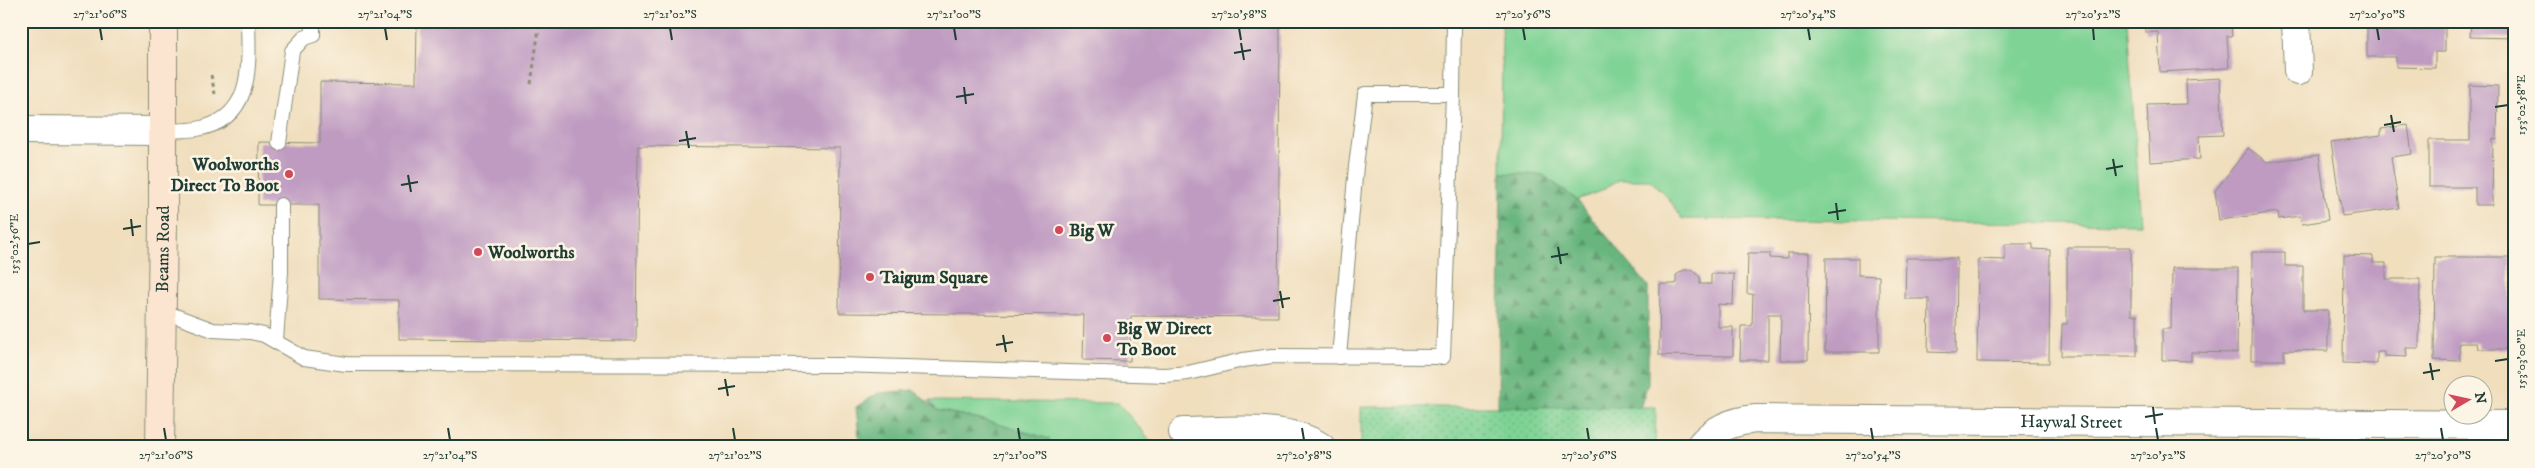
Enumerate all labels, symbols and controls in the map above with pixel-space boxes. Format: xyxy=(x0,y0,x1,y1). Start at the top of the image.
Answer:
text: 27°21'06"S xyxy=(73,7,127,22)
text: 27°21'04"S xyxy=(358,7,412,22)
text: 27°21'02"S xyxy=(643,7,697,22)
text: 27°21'00"S xyxy=(927,7,981,22)
text: 27°20'58"S xyxy=(1211,7,1267,22)
text: 27°20'56"S xyxy=(1495,7,1551,22)
text: 27°20'54"S xyxy=(1780,7,1836,22)
text: 27°20'52"S xyxy=(2065,7,2121,22)
text: 27°20'50"S xyxy=(2349,7,2405,22)
text: 153°02'58"E xyxy=(2514,74,2529,135)
place label: Woolworths Direct To Boot xyxy=(170,154,279,197)
marker: Woolworths Direct To Boot xyxy=(283,168,295,180)
street label: Beams Road xyxy=(152,205,175,293)
text: 153°02'56"E xyxy=(7,213,22,274)
place label: Big W xyxy=(1069,220,1115,242)
marker: Big W xyxy=(1053,224,1065,236)
place label: Woolworths xyxy=(487,242,574,264)
marker: Woolworths xyxy=(472,246,484,258)
place label: Taigum Square xyxy=(879,267,989,289)
marker: Taigum Square xyxy=(864,271,876,283)
place label: Big W Direct To Boot xyxy=(1116,318,1212,361)
text: 153°03'00"E xyxy=(2514,329,2529,389)
marker: Big W Direct To Boot xyxy=(1101,332,1113,344)
north arrow xyxy=(2442,376,2492,426)
text: N xyxy=(2470,391,2490,406)
street label: Haywal Street xyxy=(2020,411,2123,434)
text: 27°21'06"S xyxy=(139,448,193,463)
text: 27°21'04"S xyxy=(423,448,477,463)
text: 27°21'02"S xyxy=(708,448,762,463)
text: 27°21'00"S xyxy=(993,448,1047,463)
text: 27°20'58"S xyxy=(1276,448,1332,463)
text: 27°20'56"S xyxy=(1561,448,1617,463)
text: 27°20'54"S xyxy=(1845,448,1901,463)
text: 27°20'52"S xyxy=(2130,448,2186,463)
text: 27°20'50"S xyxy=(2415,448,2471,463)

